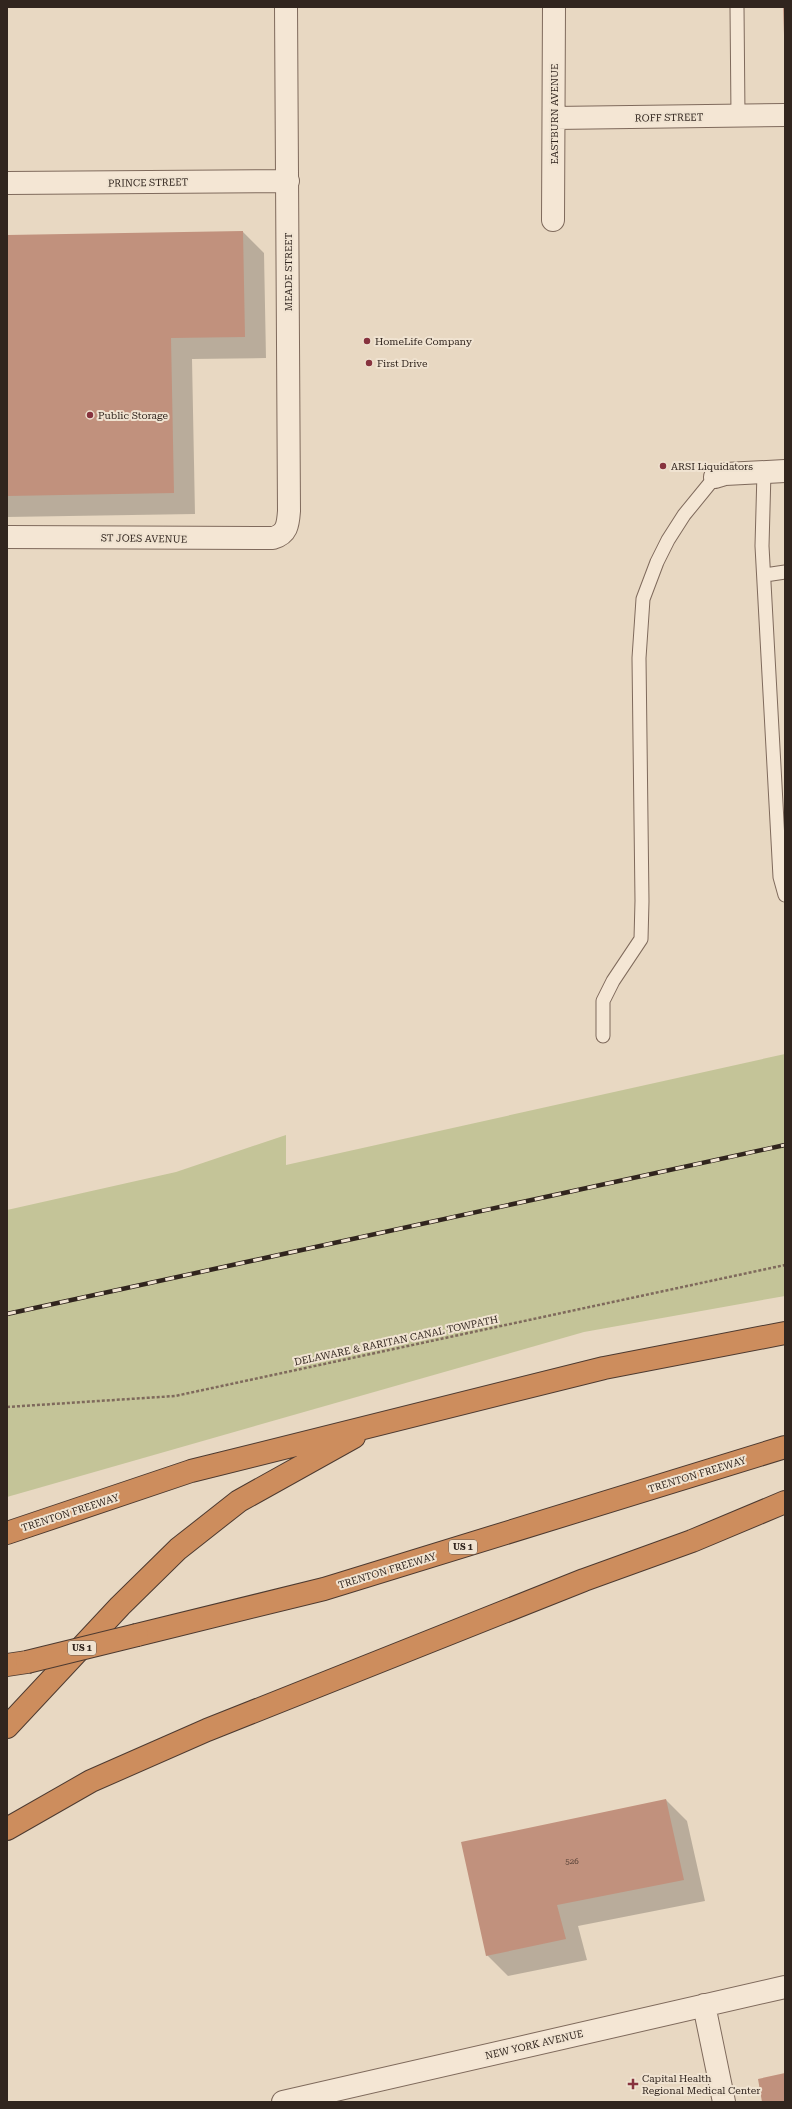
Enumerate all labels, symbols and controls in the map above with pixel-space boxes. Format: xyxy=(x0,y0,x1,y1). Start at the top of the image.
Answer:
street label: EASTBURN AVENUE xyxy=(549,64,560,164)
street label: ROFF STREET xyxy=(635,111,704,124)
street label: PRINCE STREET xyxy=(108,176,189,189)
street label: MEADE STREET xyxy=(283,232,294,311)
marker: HomeLife Company xyxy=(362,336,372,346)
place label: HomeLife Company xyxy=(375,336,472,347)
marker: First Drive xyxy=(364,358,374,368)
place label: First Drive xyxy=(377,358,428,369)
marker: Public Storage xyxy=(85,410,95,420)
place label: Public Storage xyxy=(98,410,168,421)
marker: ARSI Liquidators xyxy=(658,461,668,471)
place label: ARSI Liquidators xyxy=(671,461,753,472)
street label: ST JOES AVENUE xyxy=(101,532,187,545)
street label: DELAWARE & RARITAN CANAL TOWPATH xyxy=(293,1313,499,1368)
street label: TRENTON FREEWAY xyxy=(647,1454,748,1495)
street label: TRENTON FREEWAY xyxy=(20,1491,120,1533)
road number: US 1 xyxy=(449,1540,477,1554)
street label: TRENTON FREEWAY xyxy=(337,1550,438,1591)
road number: US 1 xyxy=(68,1641,96,1655)
house number: 526 xyxy=(565,1857,579,1866)
street label: NEW YORK AVENUE xyxy=(484,2028,584,2061)
place label: Capital Health Regional Medical Center xyxy=(642,2073,760,2096)
marker: Capital Health Regional Medical Center xyxy=(627,2078,639,2090)

